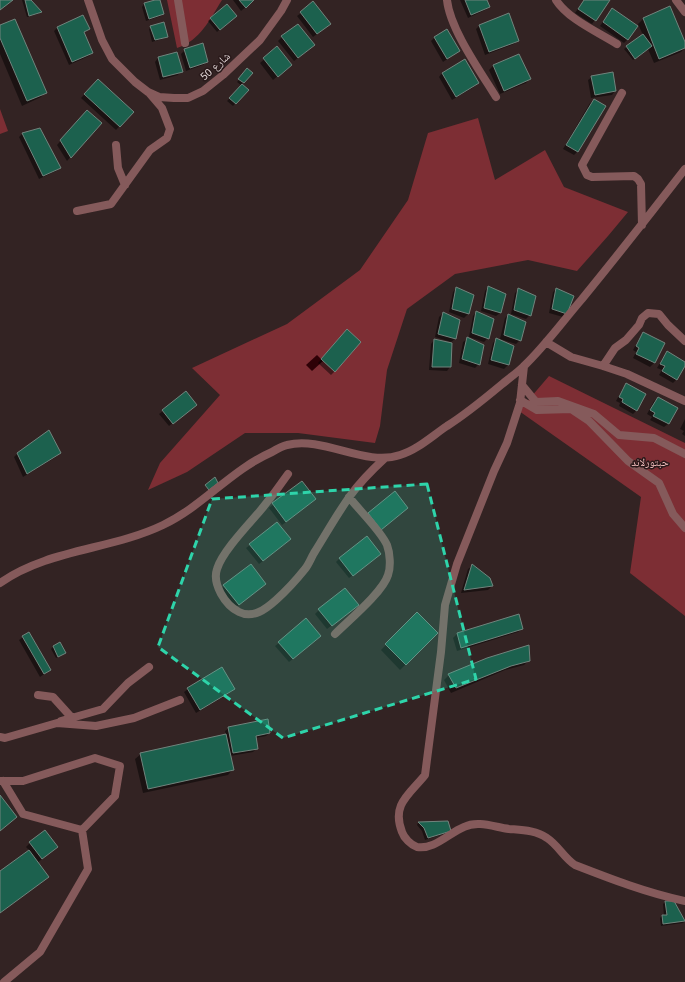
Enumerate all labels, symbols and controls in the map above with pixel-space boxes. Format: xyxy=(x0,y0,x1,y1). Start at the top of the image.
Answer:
street label: شارع 50 xyxy=(198,50,233,83)
park label: حبتورلاند xyxy=(631,456,669,469)

